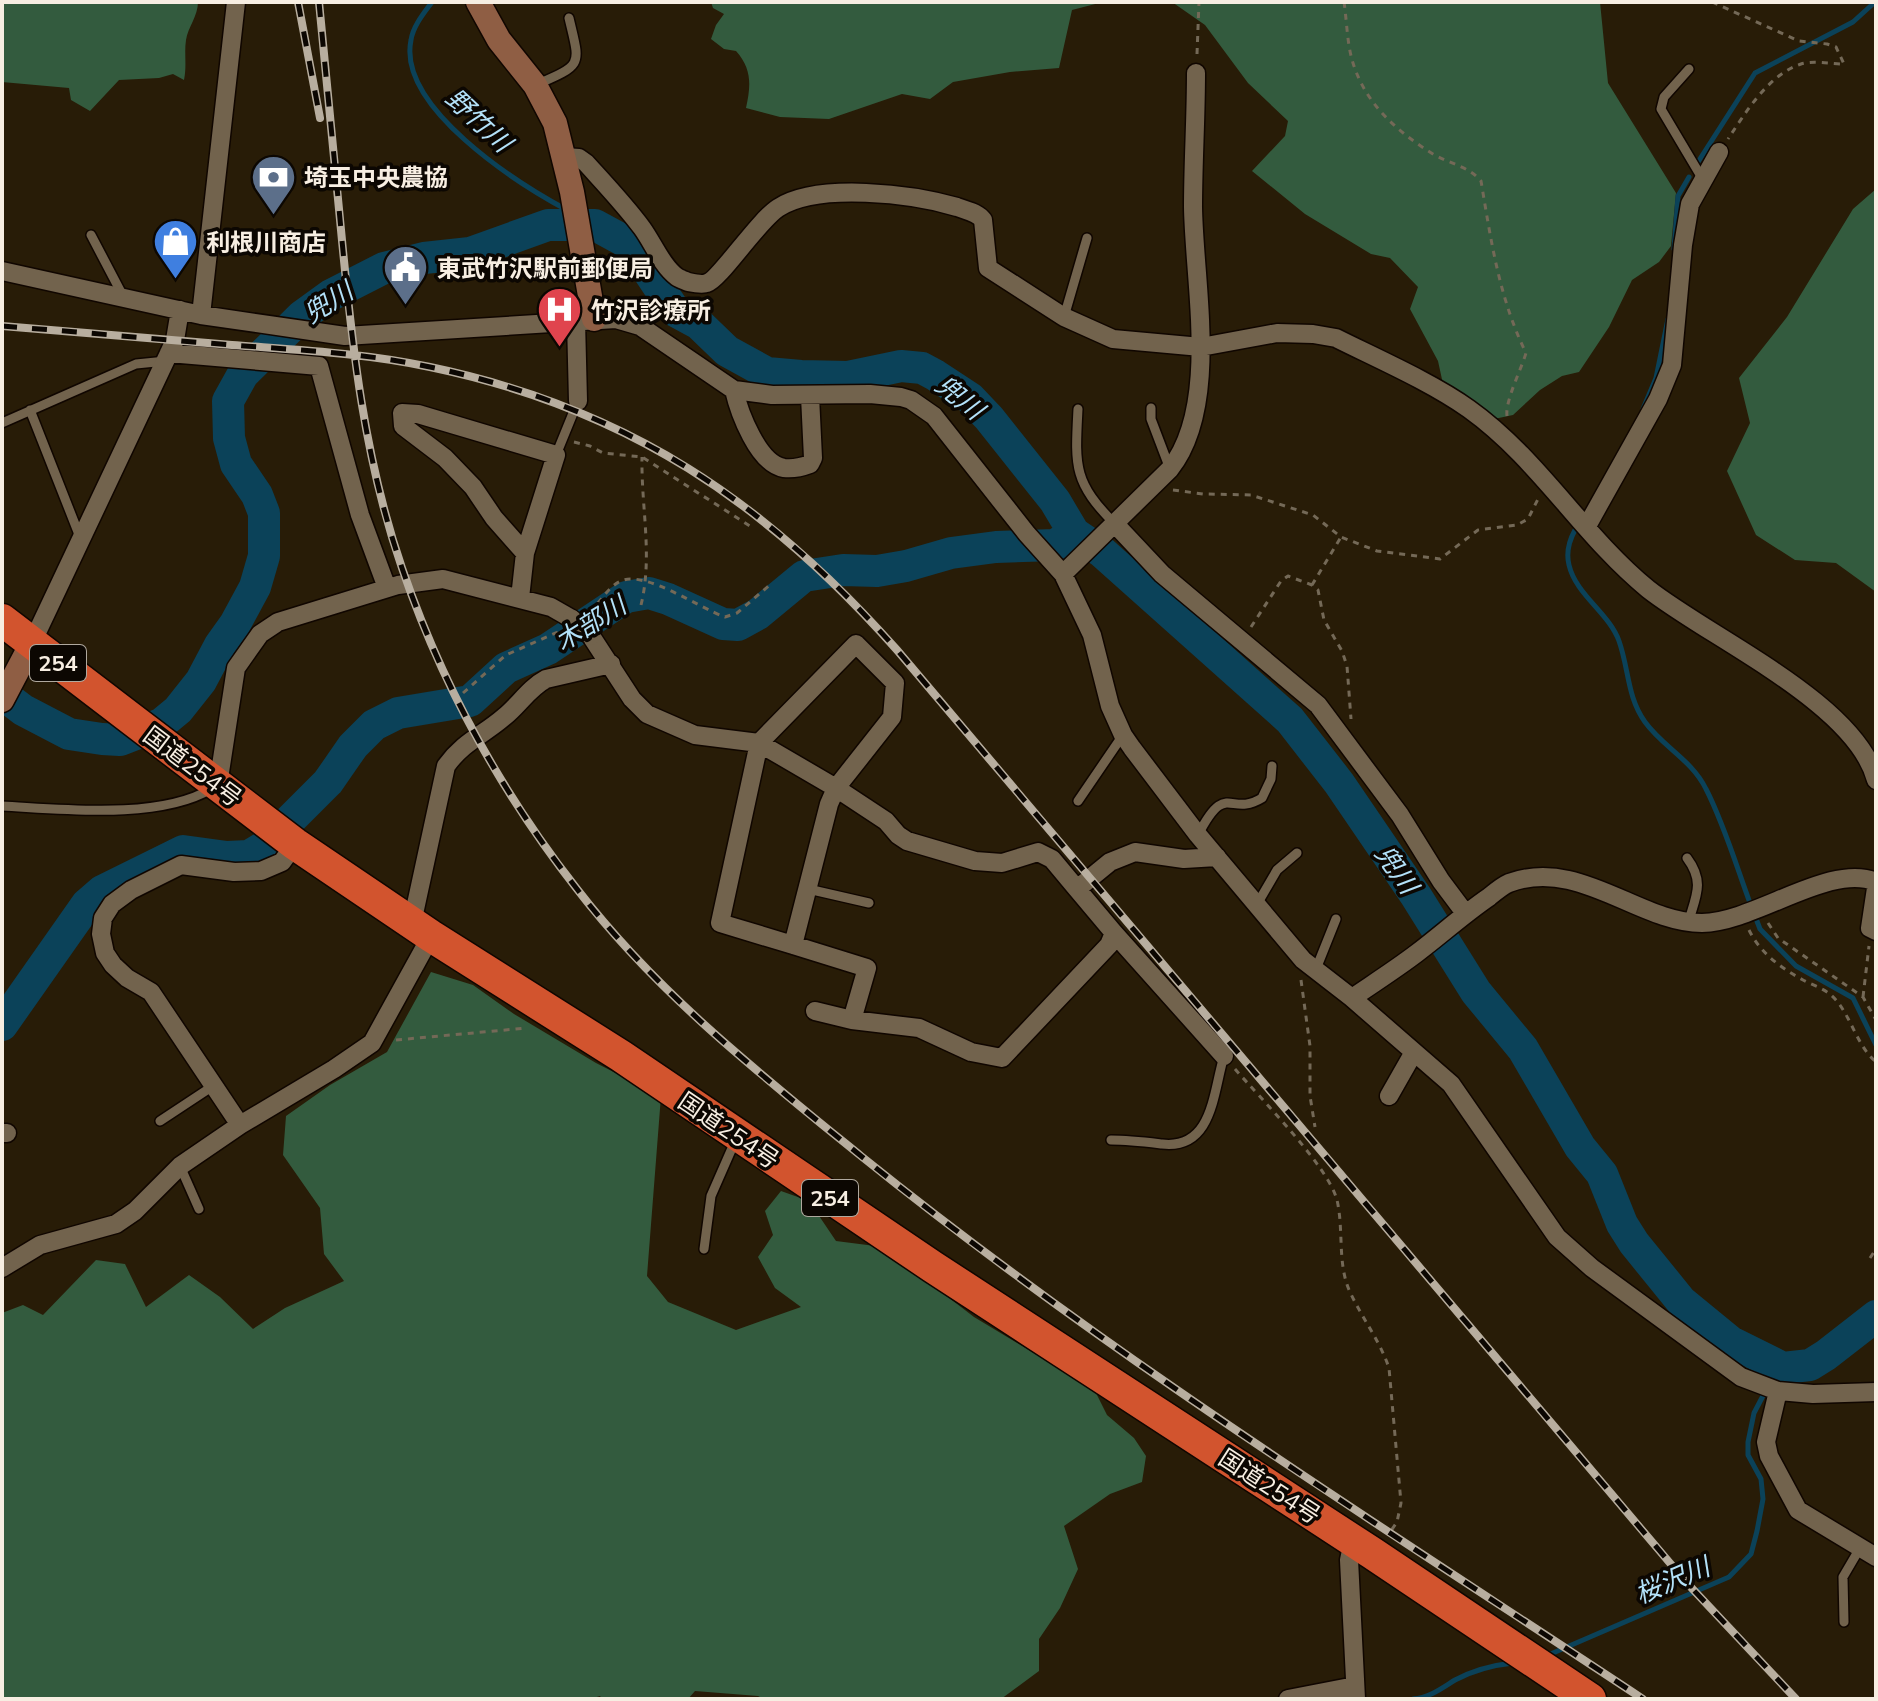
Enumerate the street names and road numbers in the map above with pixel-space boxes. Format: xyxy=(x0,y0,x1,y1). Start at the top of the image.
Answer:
road number: 254 xyxy=(30,645,86,681)
street label: 国道254号 xyxy=(138,719,248,813)
street label: 国道254号 xyxy=(673,1085,785,1175)
road number: 254 xyxy=(802,1180,858,1216)
street label: 国道254号 xyxy=(1214,1442,1326,1530)

